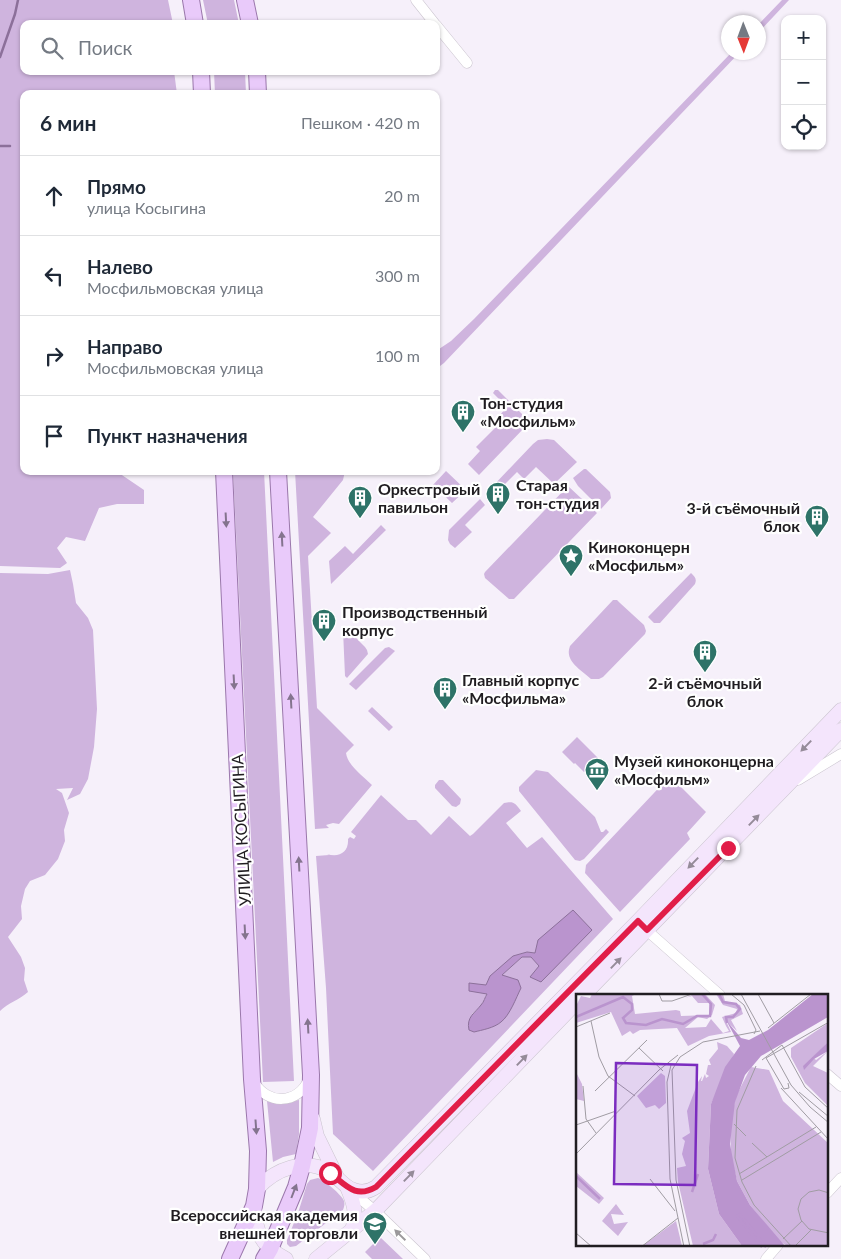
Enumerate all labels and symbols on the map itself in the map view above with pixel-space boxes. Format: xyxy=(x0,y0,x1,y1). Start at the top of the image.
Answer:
north arrow xyxy=(721,15,766,60)
place label: Тон-студия «Мосфильм» xyxy=(480,393,576,430)
building icon: Тон-студия «Мосфильм» xyxy=(450,399,476,433)
place label: Старая тон-студия xyxy=(516,475,599,512)
place label: Оркестровый павильон xyxy=(378,479,480,516)
building icon: Старая тон-студия xyxy=(485,481,511,515)
building icon: Оркестровый павильон xyxy=(347,485,373,519)
place label: 3-й съёмочный блок xyxy=(686,498,800,535)
building icon: 3-й съёмочный блок xyxy=(804,504,830,538)
one-way arrow xyxy=(223,512,231,528)
one-way arrow xyxy=(278,531,286,547)
place label: Киноконцерн «Мосфильм» xyxy=(588,537,690,574)
place icon: Киноконцерн «Мосфильм» xyxy=(558,543,584,577)
place label: Производственный корпус xyxy=(342,602,488,639)
building icon: Производственный корпус xyxy=(311,608,337,642)
building icon: 2-й съёмочный блок xyxy=(692,639,718,673)
place label: Главный корпус «Мосфильма» xyxy=(462,670,579,707)
place label: 2-й съёмочный блок xyxy=(648,673,762,710)
one-way arrow xyxy=(230,675,238,691)
building icon: Главный корпус «Мосфильма» xyxy=(432,676,458,710)
one-way arrow xyxy=(286,693,294,709)
one-way arrow xyxy=(800,740,812,752)
place label: Музей киноконцерна «Мосфильм» xyxy=(614,751,774,788)
street label: УЛИЦА КОСЫГИНА xyxy=(227,753,254,907)
museum icon: Музей киноконцерна «Мосфильм» xyxy=(584,757,610,791)
one-way arrow xyxy=(748,814,760,826)
route end xyxy=(717,837,740,860)
one-way arrow xyxy=(295,855,303,871)
one-way arrow xyxy=(687,857,699,869)
one-way arrow xyxy=(242,924,250,940)
one-way arrow xyxy=(610,957,622,969)
inset map xyxy=(576,994,828,1246)
one-way arrow xyxy=(304,1018,312,1034)
one-way arrow xyxy=(515,1054,527,1066)
one-way arrow xyxy=(253,1119,261,1135)
route start xyxy=(319,1162,342,1185)
one-way arrow xyxy=(403,1171,415,1183)
one-way arrow xyxy=(291,1184,298,1199)
place label: Всероссийская академия внешней торговли xyxy=(170,1205,358,1242)
school or university icon: Всероссийская академия внешней торговли xyxy=(362,1211,388,1245)
one-way arrow xyxy=(394,1229,406,1241)

